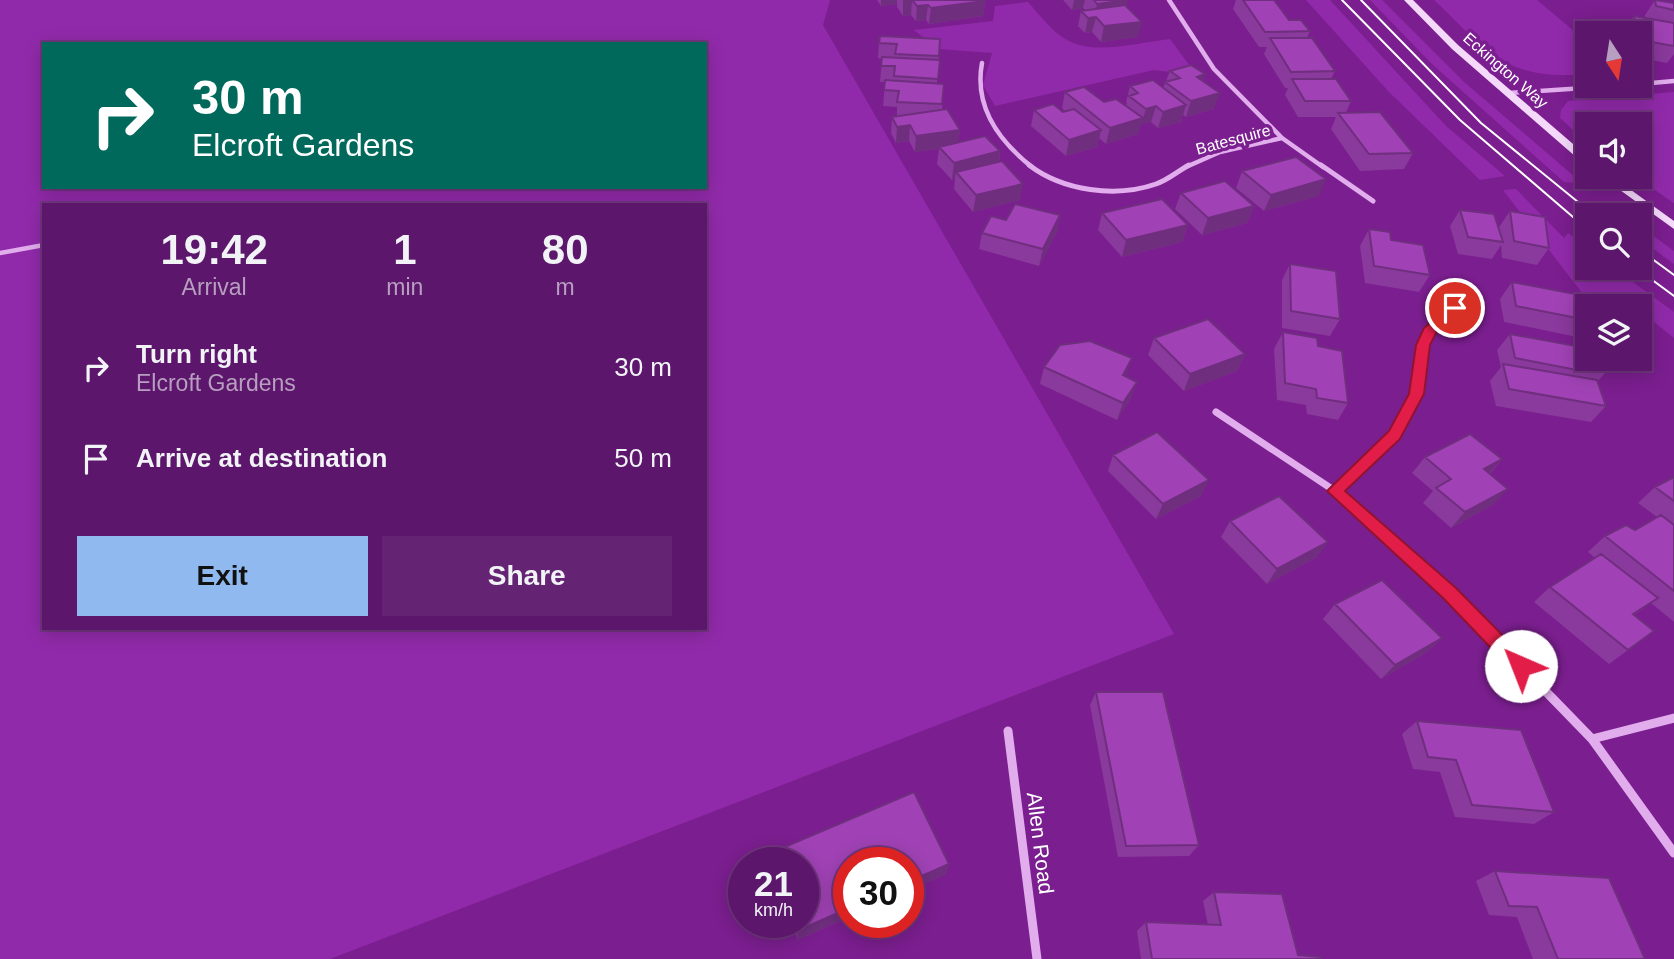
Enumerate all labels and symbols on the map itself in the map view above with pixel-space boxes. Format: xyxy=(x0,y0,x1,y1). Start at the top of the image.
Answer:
north arrow xyxy=(1575,21,1652,98)
street label: Eckington Way xyxy=(1460,29,1551,112)
street label: Batesquire xyxy=(1194,121,1272,158)
pin xyxy=(1425,278,1485,338)
position arrow xyxy=(1484,629,1558,703)
street label: Allen Road xyxy=(1023,791,1058,895)
speed limit sign: 30 xyxy=(833,847,924,938)

